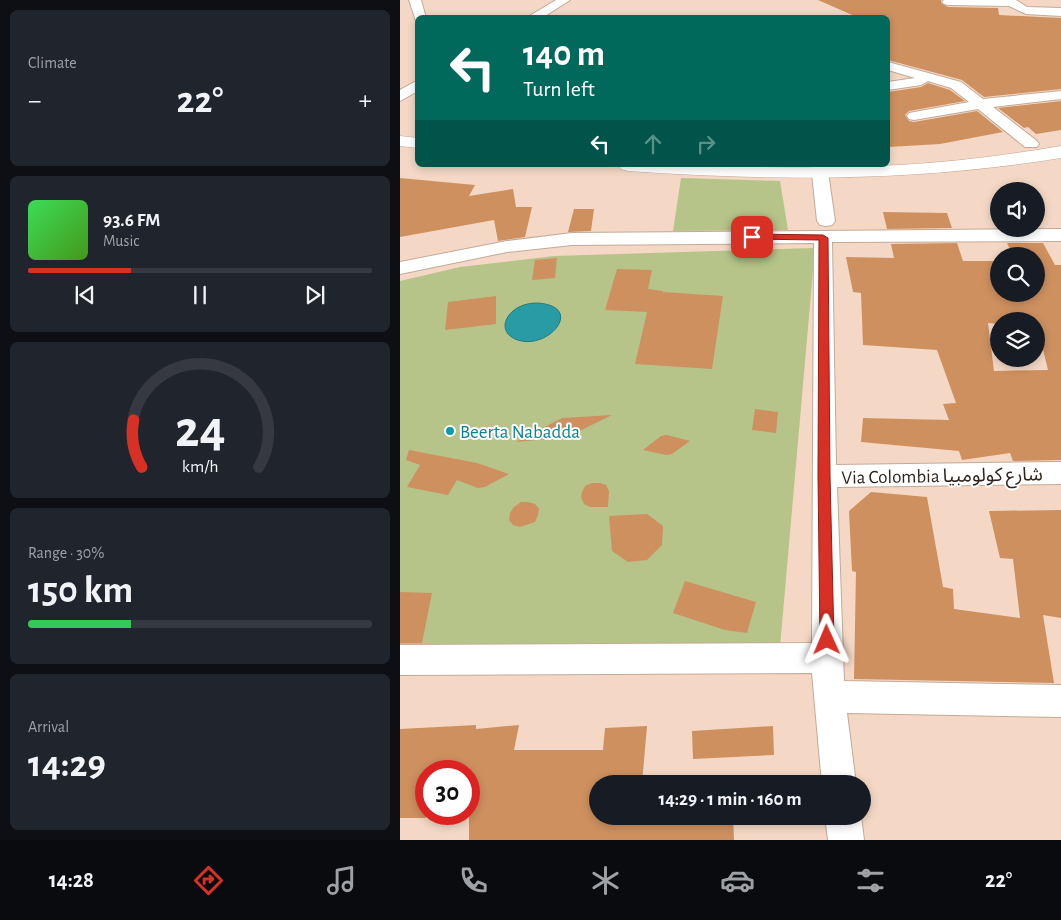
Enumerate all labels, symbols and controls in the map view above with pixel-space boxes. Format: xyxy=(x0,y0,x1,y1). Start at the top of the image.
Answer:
icon: left xyxy=(440,35,505,100)
text: 140 m xyxy=(523,37,605,72)
text: Climate xyxy=(28,55,77,71)
text: Turn left xyxy=(523,78,595,100)
text: 22° xyxy=(177,82,223,120)
text: − xyxy=(28,87,41,115)
text: + xyxy=(359,87,372,115)
icon: left xyxy=(586,130,614,158)
icon: ahead xyxy=(639,130,667,158)
icon: right xyxy=(692,130,720,158)
map controls xyxy=(990,182,1045,367)
button: sound xyxy=(990,182,1045,237)
text: 93.6 FM xyxy=(103,211,160,230)
pin xyxy=(731,216,773,258)
icon: arrive xyxy=(738,223,766,251)
text: Music xyxy=(103,233,139,249)
button: search xyxy=(990,247,1045,302)
icon: previous xyxy=(71,281,99,309)
icon: pause xyxy=(186,281,214,309)
icon: next xyxy=(301,281,329,309)
button: layers xyxy=(990,312,1045,367)
text: 24 xyxy=(175,404,225,456)
place label: Beerta Nabadda xyxy=(460,423,580,442)
marker: Beerta Nabadda xyxy=(444,425,456,437)
text: km/h xyxy=(182,458,218,476)
street label: Via Colombia شارع كولومبيا xyxy=(841,465,1043,491)
text: Range · 30% xyxy=(28,545,104,561)
text: 150 km xyxy=(28,572,133,610)
position arrow xyxy=(800,613,852,665)
text: Arrival xyxy=(28,719,69,735)
text: 14:29 xyxy=(28,746,106,784)
speed limit sign: 30 xyxy=(415,760,480,825)
text: 14:29 · 1 min · 160 m xyxy=(658,790,802,809)
icon: directions xyxy=(191,863,226,898)
icon: music xyxy=(324,863,359,898)
icon: phone xyxy=(456,863,491,898)
icon: climate xyxy=(588,863,623,898)
icon: car xyxy=(720,863,755,898)
icon: filters xyxy=(853,863,888,898)
text: 14:28 xyxy=(49,869,94,891)
text: 22° xyxy=(985,869,1012,891)

